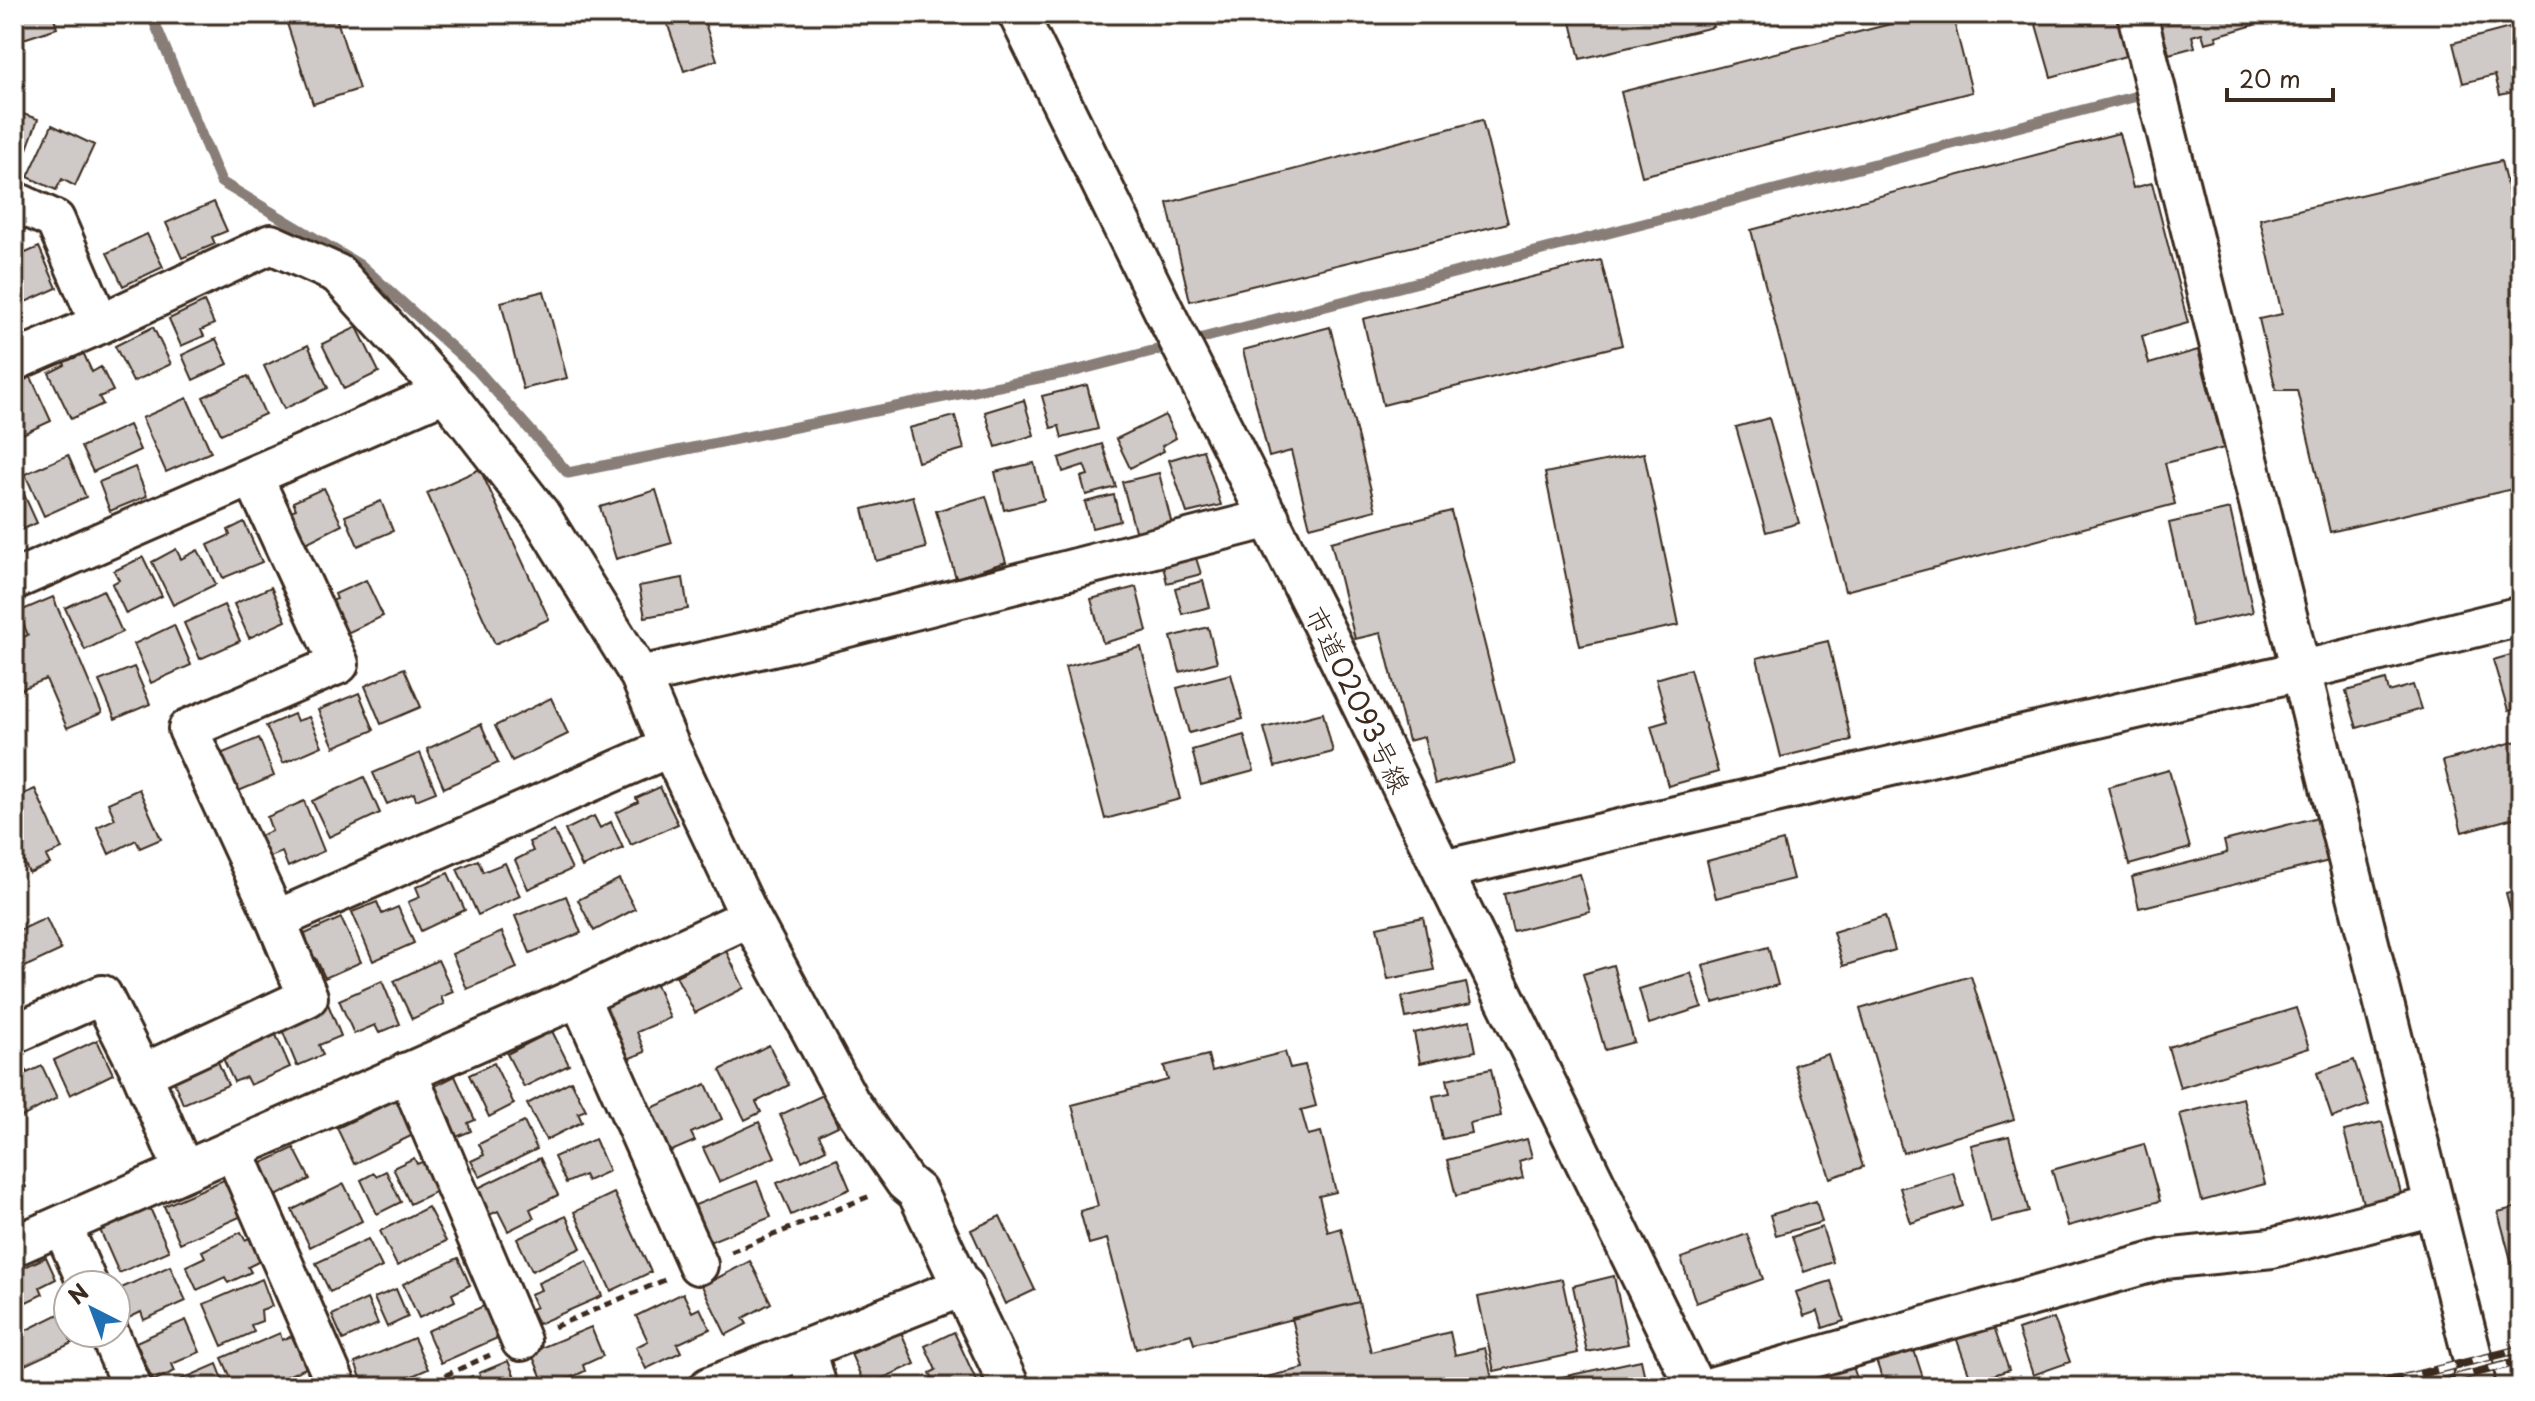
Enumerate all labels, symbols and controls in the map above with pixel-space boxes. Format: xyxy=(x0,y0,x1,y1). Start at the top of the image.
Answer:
scale bar xyxy=(2227,52,2333,102)
text: 20 m xyxy=(2239,60,2301,96)
street label: 市道02093号線 xyxy=(1295,598,1423,800)
north arrow xyxy=(52,1269,132,1349)
text: N xyxy=(60,1275,95,1311)

